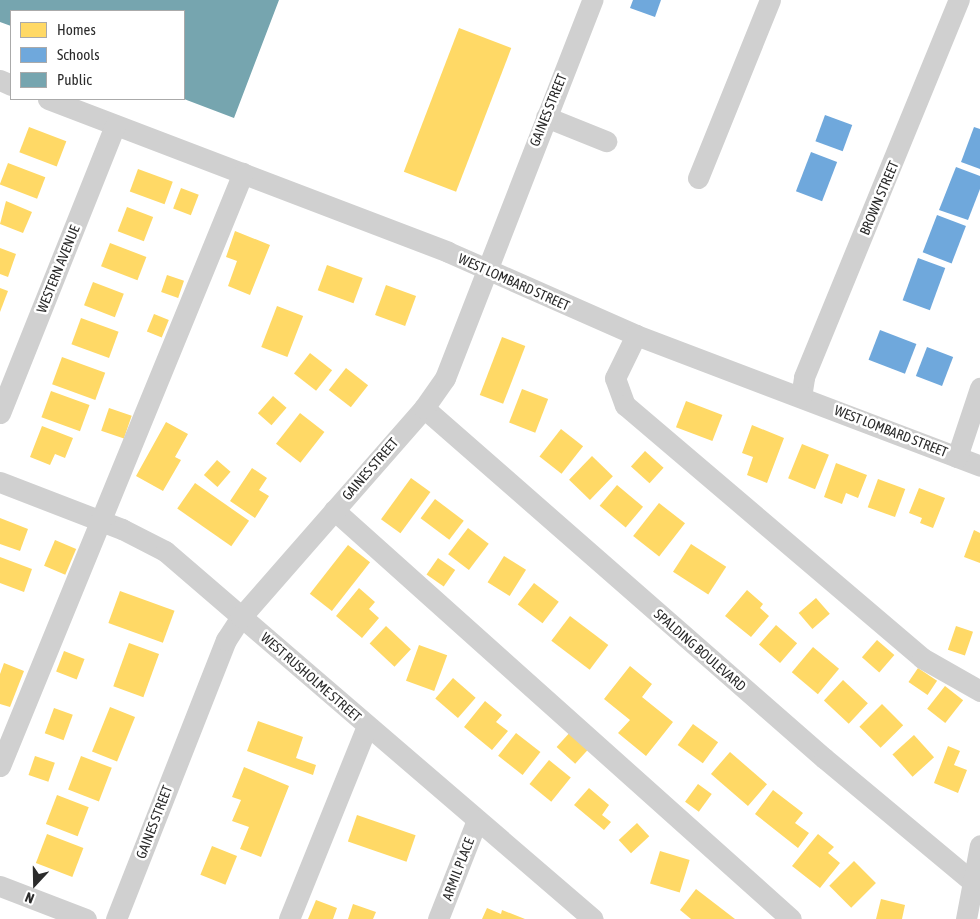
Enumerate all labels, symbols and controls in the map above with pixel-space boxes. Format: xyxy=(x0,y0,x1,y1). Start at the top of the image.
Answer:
legend xyxy=(10,10,185,100)
text: Homes xyxy=(57,21,96,38)
text: Schools xyxy=(57,46,100,63)
text: Public xyxy=(57,71,92,88)
street label: GAINES STREET xyxy=(526,71,570,149)
street label: BROWN STREET xyxy=(856,158,902,238)
street label: WESTERN AVENUE xyxy=(33,223,83,315)
street label: WEST LOMBARD STREET xyxy=(456,250,572,314)
street label: WEST LOMBARD STREET xyxy=(832,402,950,460)
street label: GAINES STREET xyxy=(338,434,402,504)
street label: SPALDING BOULEVARD xyxy=(651,606,749,694)
street label: WEST RUSHOLME STREET xyxy=(257,629,365,725)
street label: GAINES STREET xyxy=(132,783,176,861)
street label: ARMIL PLACE xyxy=(438,835,478,903)
north arrow xyxy=(10,859,60,909)
text: N xyxy=(23,889,36,907)

